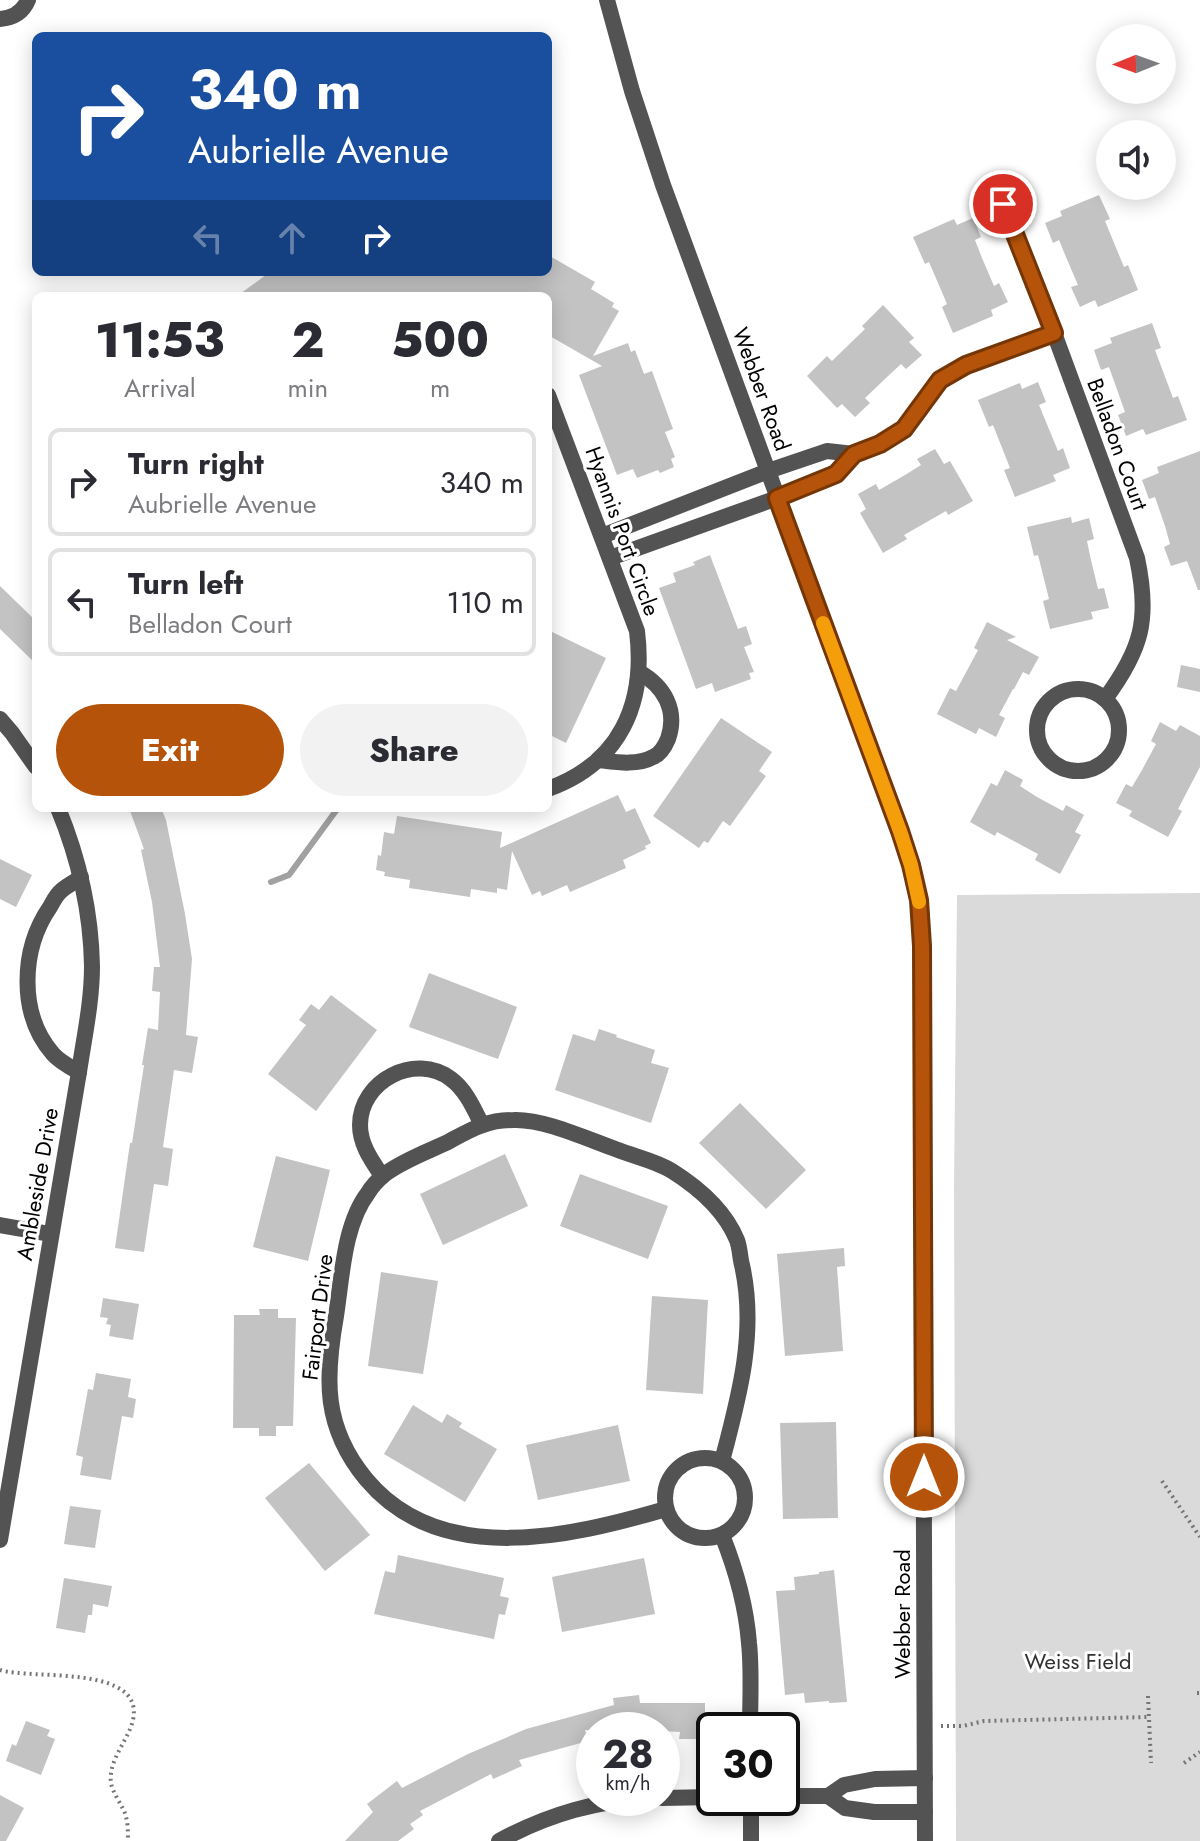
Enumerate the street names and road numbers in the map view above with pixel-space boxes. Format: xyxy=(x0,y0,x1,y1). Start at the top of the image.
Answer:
street label: Webber Road xyxy=(725,323,799,455)
street label: Belladon Court xyxy=(1079,373,1157,515)
street label: Hyannis Port Circle xyxy=(578,442,668,620)
street label: Ambleside Drive xyxy=(8,1105,66,1263)
street label: Fairport Drive xyxy=(293,1252,341,1382)
street label: Webber Road xyxy=(886,1549,918,1679)

